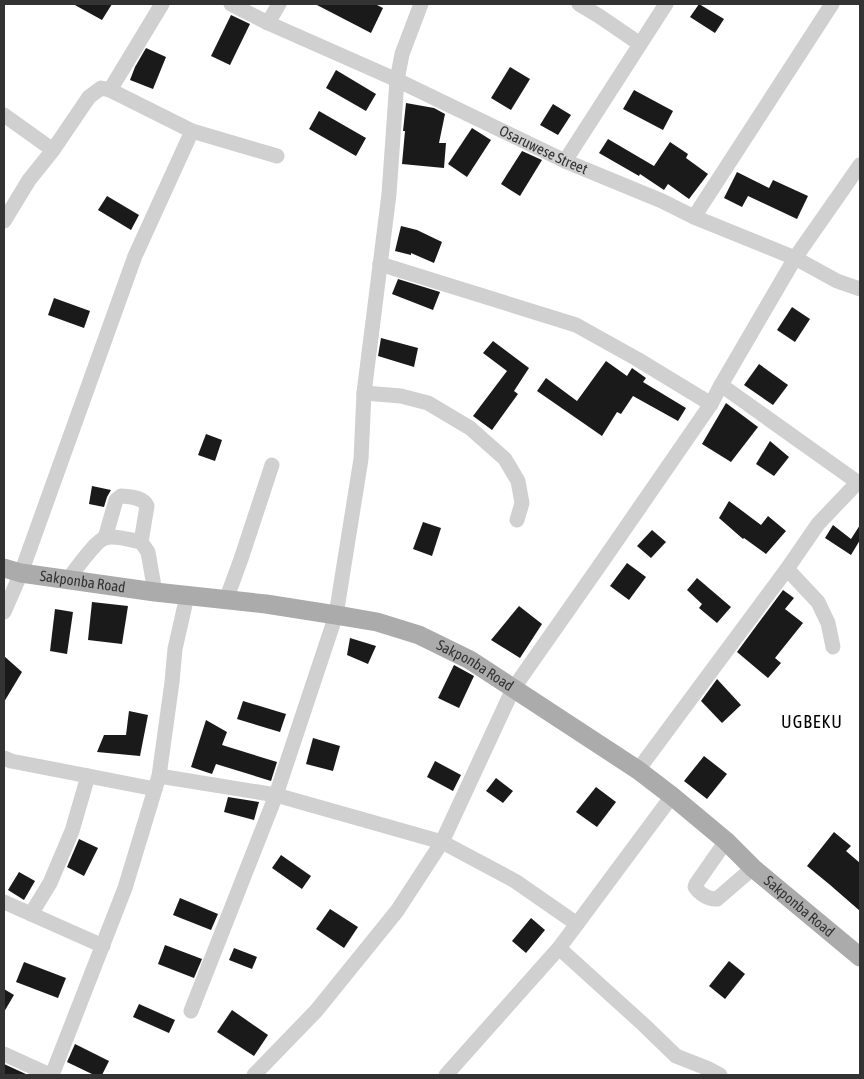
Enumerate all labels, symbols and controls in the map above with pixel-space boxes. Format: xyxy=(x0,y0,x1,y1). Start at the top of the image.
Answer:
street label: Osaruwese Street xyxy=(497,122,590,177)
street label: Sakponba Road xyxy=(39,567,127,596)
street label: Sakponba Road xyxy=(434,636,517,694)
district label: UGBEKU xyxy=(781,711,843,732)
street label: Sakponba Road xyxy=(761,872,838,940)

